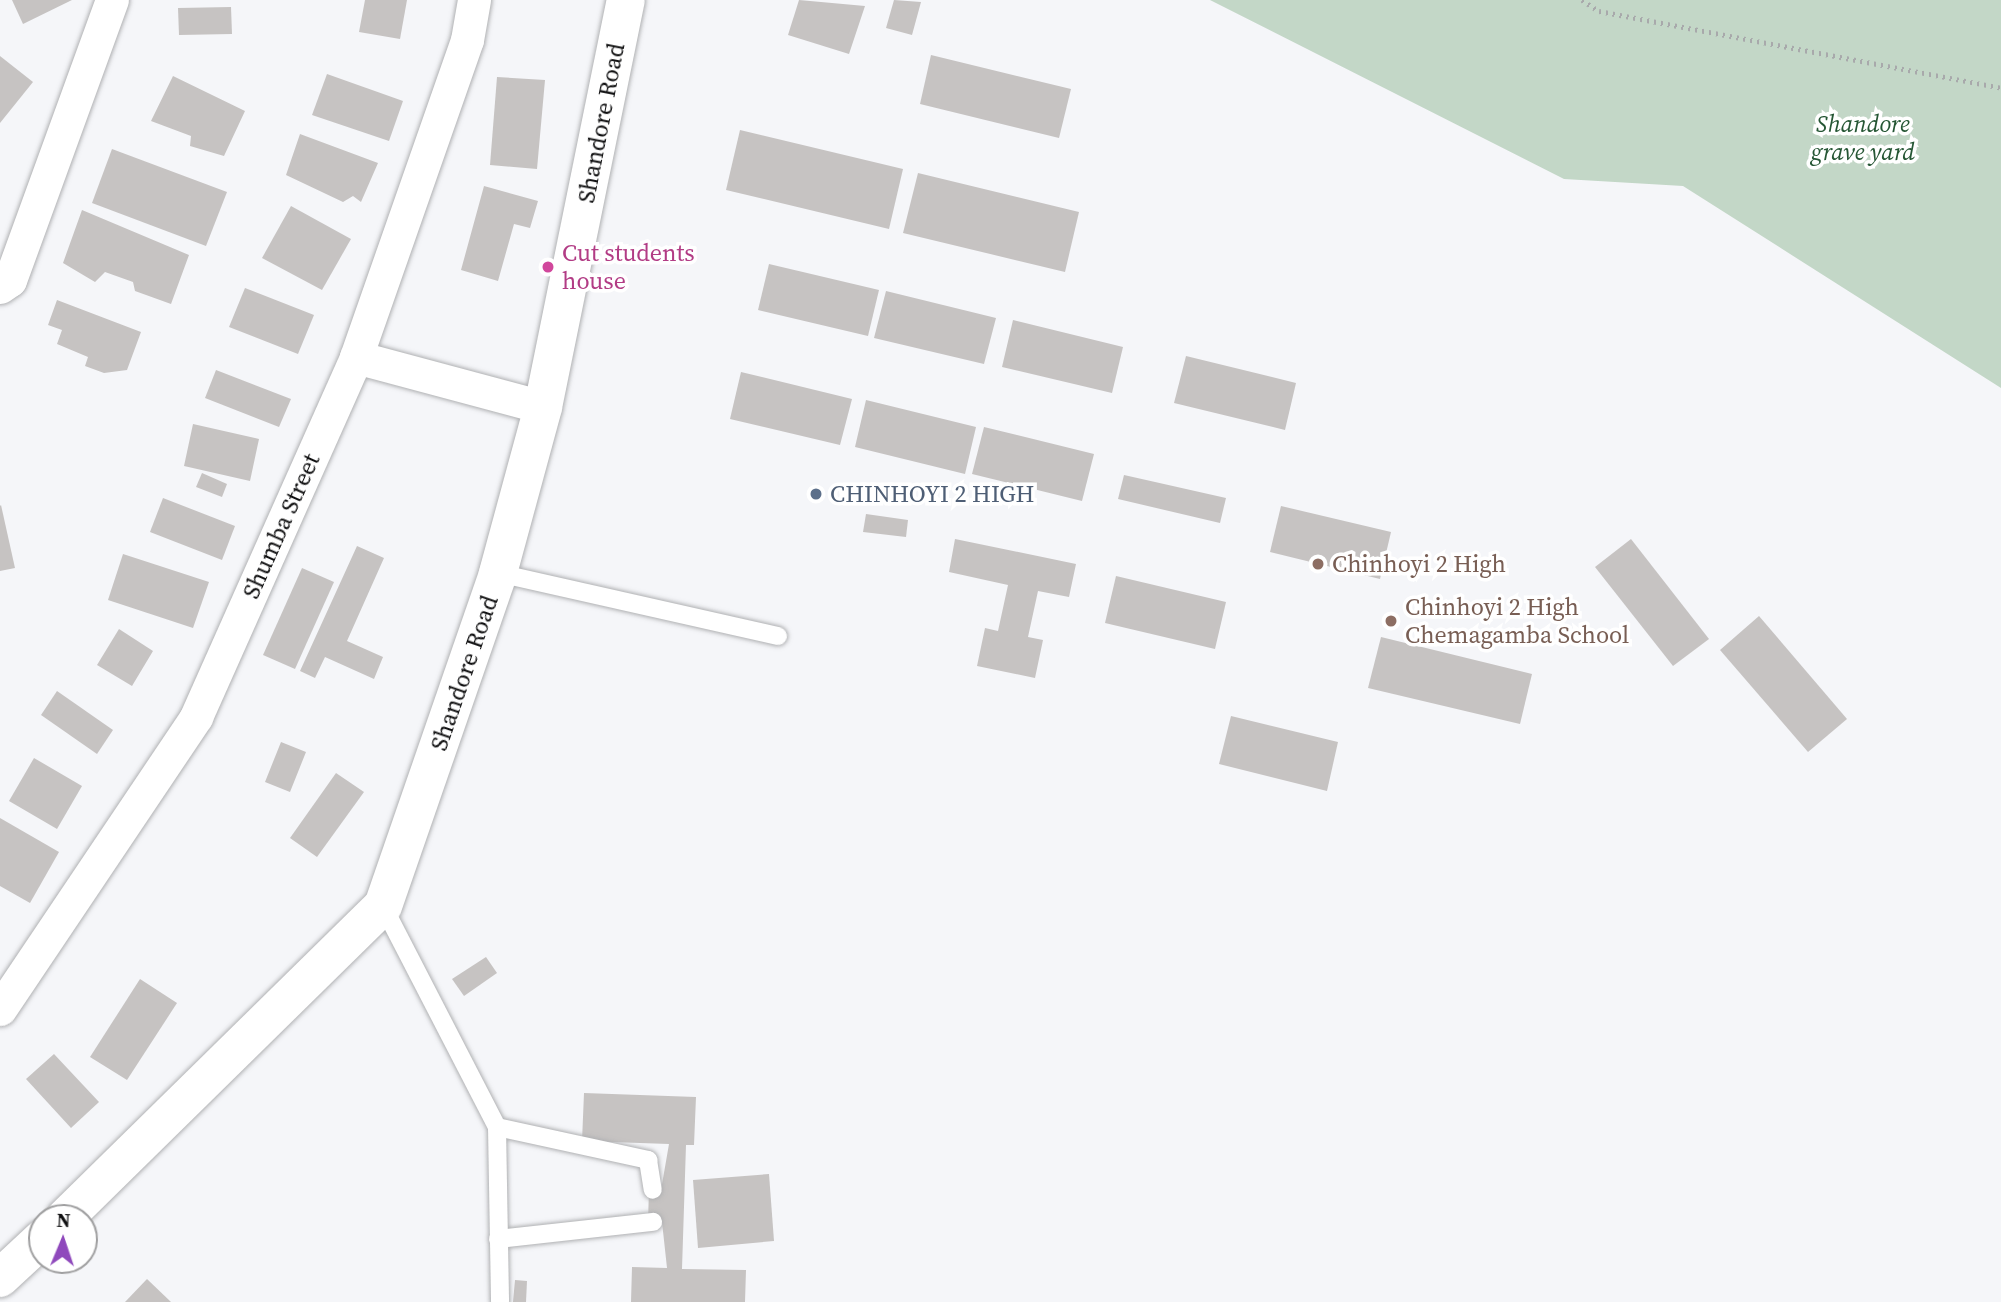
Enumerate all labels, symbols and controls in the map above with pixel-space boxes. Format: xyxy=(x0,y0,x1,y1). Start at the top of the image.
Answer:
street label: Shandore Road xyxy=(571,41,631,205)
park label: Shandore grave yard xyxy=(1811,110,1915,166)
place label: Cut students house xyxy=(562,239,695,295)
marker: Cut students house xyxy=(540,259,556,275)
street label: Shumba Street xyxy=(236,449,326,603)
place label: CHINHOYI 2 HIGH xyxy=(830,480,1034,508)
marker: CHINHOYI 2 HIGH xyxy=(808,486,824,502)
place label: Chinhoyi 2 High xyxy=(1332,550,1506,578)
marker: Chinhoyi 2 High xyxy=(1310,556,1326,572)
street label: Shandore Road xyxy=(424,592,504,754)
place label: Chinhoyi 2 High Chemagamba School xyxy=(1405,593,1629,649)
marker: Chinhoyi 2 High Chemagamba School xyxy=(1383,613,1399,629)
north arrow xyxy=(28,1204,98,1274)
text: N xyxy=(56,1207,71,1233)

